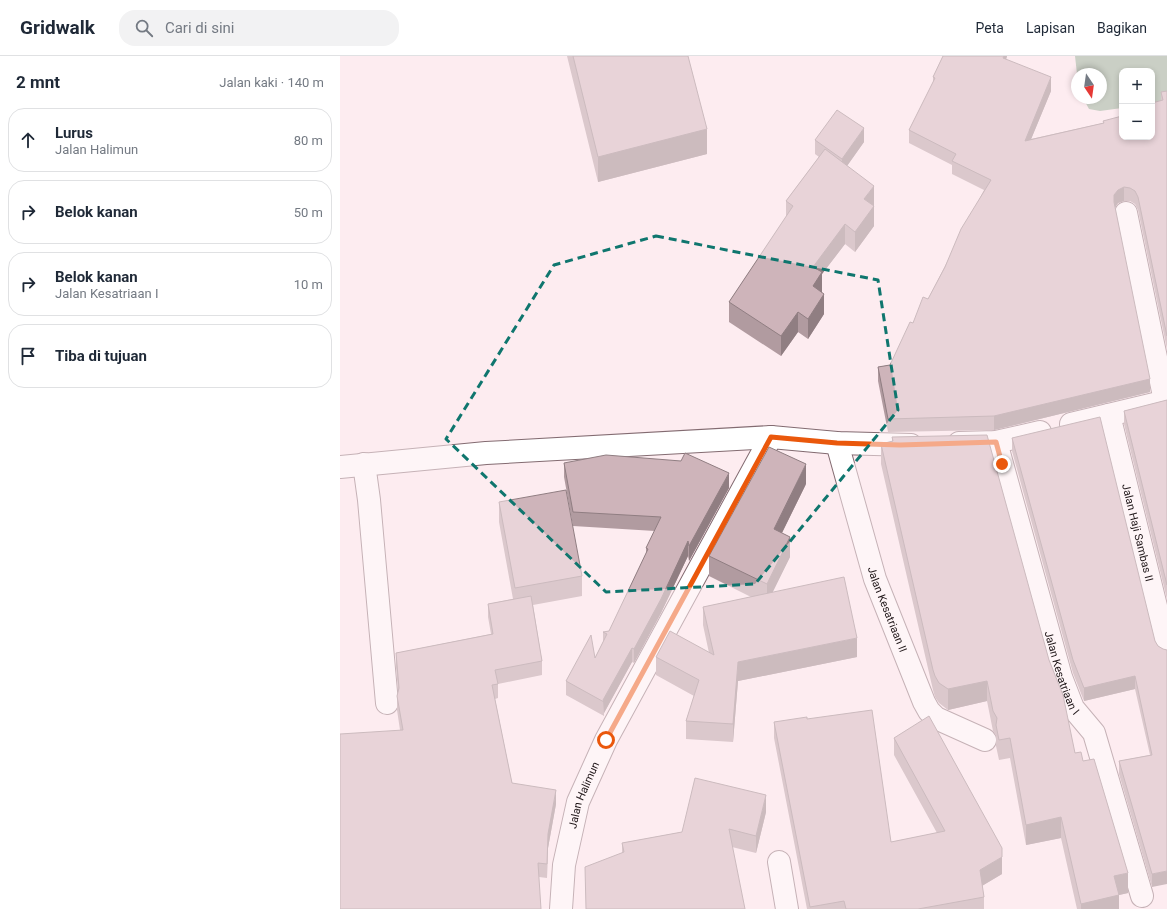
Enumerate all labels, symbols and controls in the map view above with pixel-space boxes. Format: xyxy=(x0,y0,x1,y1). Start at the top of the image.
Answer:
search box xyxy=(119,10,399,46)
text: Gridwalk xyxy=(20,16,95,39)
icon: search xyxy=(133,17,155,39)
text: Cari di sini xyxy=(165,19,234,37)
text: Peta xyxy=(976,20,1004,36)
text: Lapisan xyxy=(1026,20,1075,36)
text: Bagikan xyxy=(1097,20,1147,36)
north arrow xyxy=(1071,68,1107,104)
map controls xyxy=(1119,68,1155,140)
button: + xyxy=(1119,68,1155,104)
text: 2 mnt xyxy=(16,72,60,92)
text: Jalan kaki · 140 m xyxy=(219,75,324,90)
button: − xyxy=(1119,104,1155,140)
text: Lurus xyxy=(55,124,93,142)
icon: ahead xyxy=(17,129,39,151)
text: 80 m xyxy=(294,133,323,148)
text: Jalan Halimun xyxy=(55,142,138,157)
icon: right xyxy=(17,201,39,223)
text: Belok kanan xyxy=(55,203,138,221)
text: 50 m xyxy=(294,205,323,220)
text: Belok kanan xyxy=(55,268,138,286)
icon: right xyxy=(17,273,39,295)
text: 10 m xyxy=(294,277,323,292)
text: Jalan Kesatriaan I xyxy=(55,286,158,301)
icon: arrive xyxy=(17,345,39,367)
text: Tiba di tujuan xyxy=(55,347,147,365)
route end xyxy=(993,455,1011,473)
street label: Jalan Haji Sambas II xyxy=(1119,482,1156,583)
street label: Jalan Kesatriaan II xyxy=(865,565,909,654)
street label: Jalan Kesatriaan I xyxy=(1042,629,1082,718)
route start xyxy=(597,731,615,749)
street label: Jalan Halimun xyxy=(566,760,602,830)

